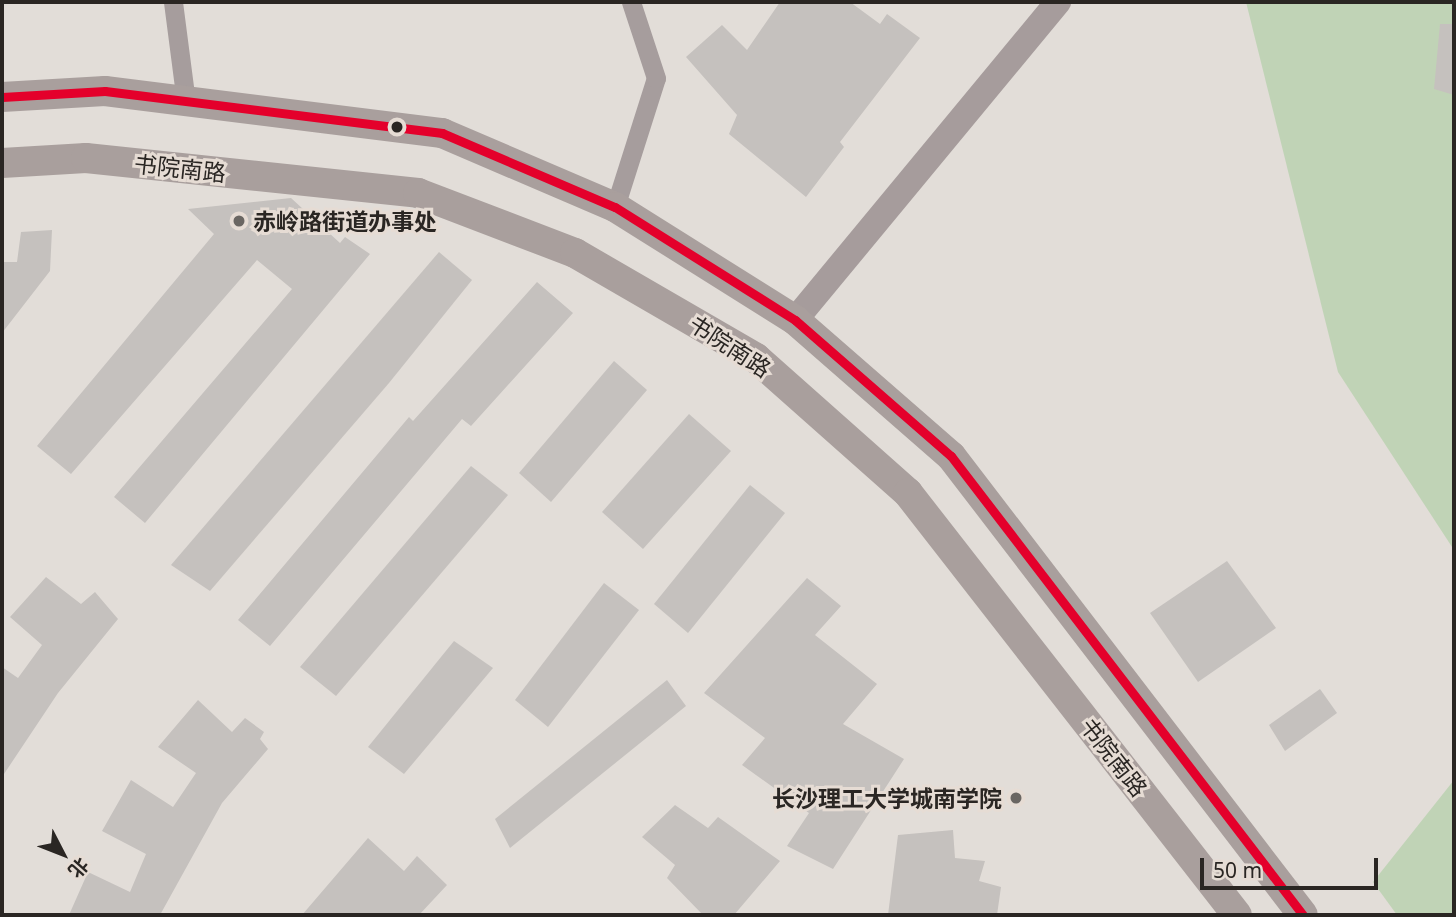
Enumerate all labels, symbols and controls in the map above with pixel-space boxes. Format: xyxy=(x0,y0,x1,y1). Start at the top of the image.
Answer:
unlabelled marker xyxy=(390,120,404,134)
street label: 书院南路 xyxy=(133,149,227,187)
place label: 赤岭路街道办事处 xyxy=(253,207,437,235)
marker: 赤岭路街道办事处 xyxy=(231,213,247,229)
street label: 书院南路 xyxy=(684,309,776,383)
street label: 书院南路 xyxy=(1075,712,1153,802)
place label: 长沙理工大学城南学院 xyxy=(772,784,1002,812)
marker: 长沙理工大学城南学院 xyxy=(1008,790,1024,806)
north arrow xyxy=(28,819,98,889)
scale bar xyxy=(1204,844,1382,888)
text: 北 xyxy=(63,852,95,884)
text: 50 m xyxy=(1213,856,1262,884)

